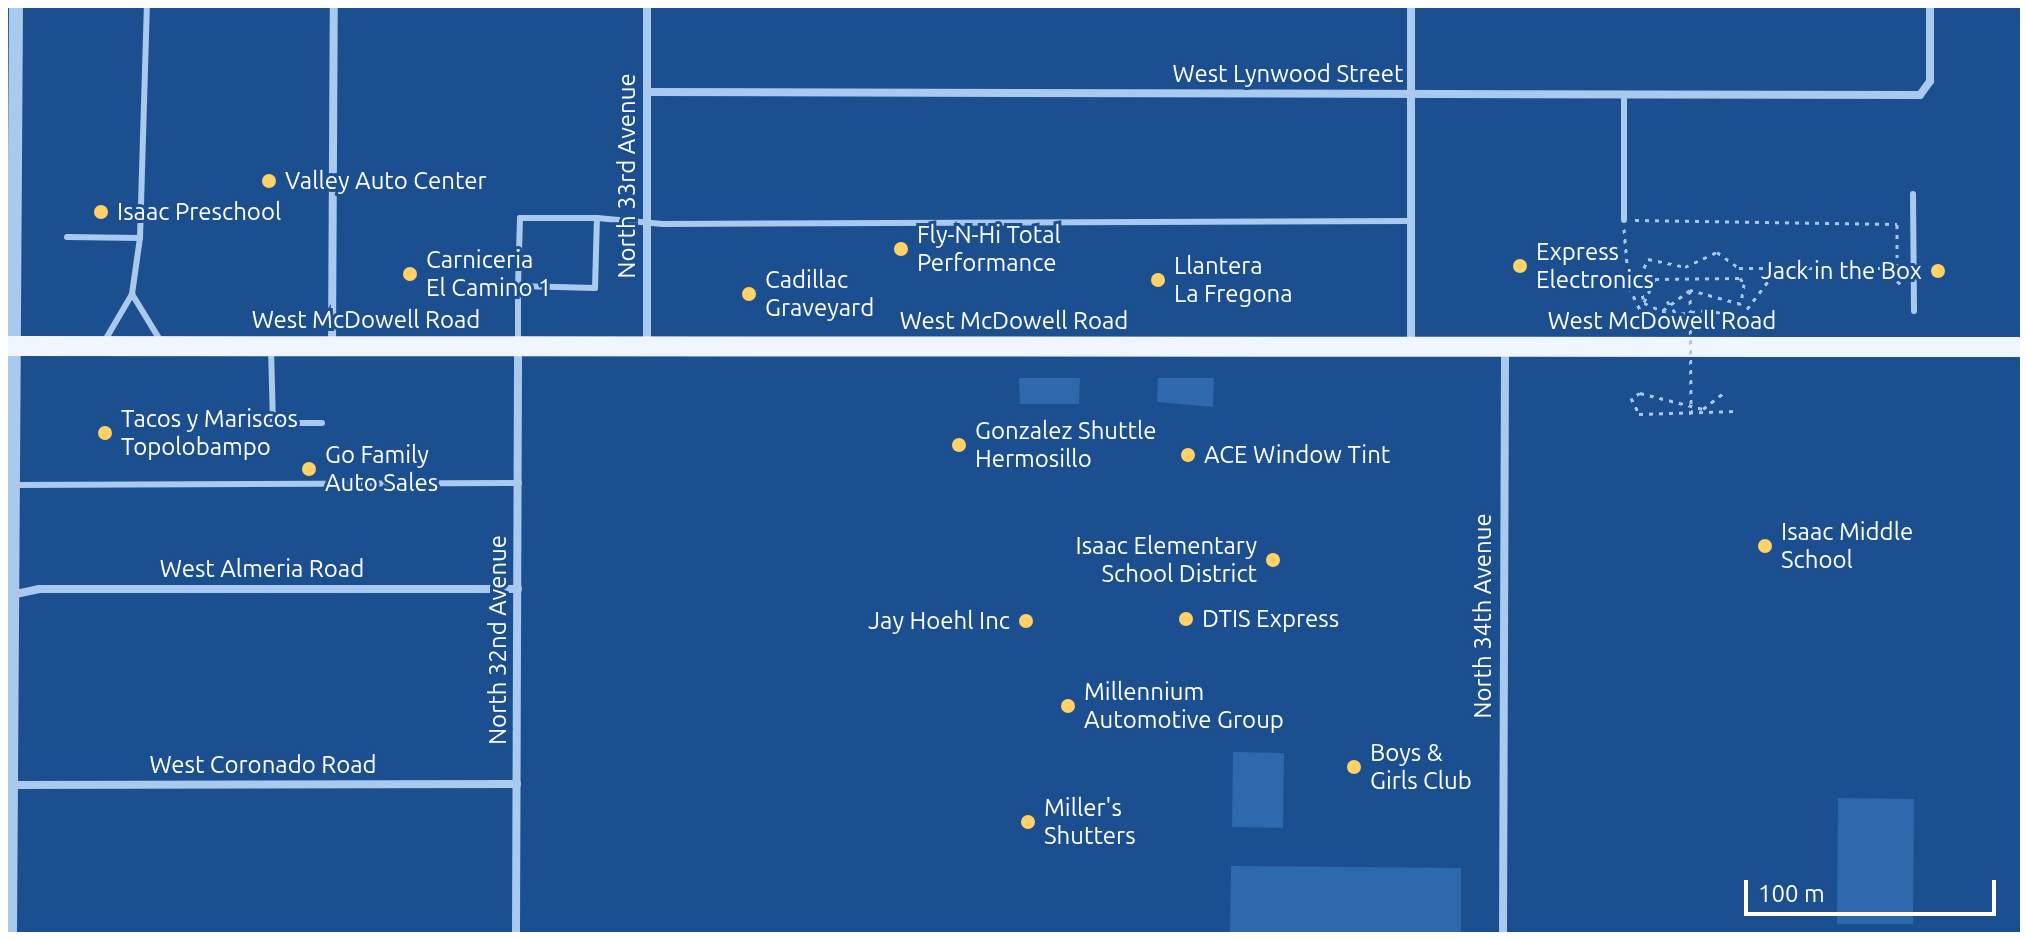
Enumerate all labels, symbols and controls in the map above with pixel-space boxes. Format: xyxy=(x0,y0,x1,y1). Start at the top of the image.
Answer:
street label: West Lynwood Street xyxy=(1173,60,1403,88)
street label: North 33rd Avenue xyxy=(613,73,641,279)
place label: Valley Auto Center xyxy=(285,167,487,195)
marker: Valley Auto Center xyxy=(260,172,278,190)
place label: Isaac Preschool xyxy=(117,198,281,226)
marker: Isaac Preschool xyxy=(92,203,110,221)
place label: Fly-N-Hi Total Performance xyxy=(917,221,1061,277)
place label: Express Electronics xyxy=(1536,238,1654,294)
marker: Fly-N-Hi Total Performance xyxy=(892,240,910,258)
place label: Carniceria El Camino 1 xyxy=(426,246,552,302)
place label: Llantera La Fregona xyxy=(1174,252,1292,308)
marker: Express Electronics xyxy=(1511,257,1529,275)
place label: Jack in the Box xyxy=(1761,257,1922,285)
marker: Jack in the Box xyxy=(1929,262,1947,280)
marker: Carniceria El Camino 1 xyxy=(401,265,419,283)
place label: Cadillac Graveyard xyxy=(765,266,874,322)
marker: Llantera La Fregona xyxy=(1149,271,1167,289)
marker: Cadillac Graveyard xyxy=(740,285,758,303)
street label: West McDowell Road xyxy=(252,306,480,334)
street label: West McDowell Road xyxy=(900,307,1128,335)
street label: West McDowell Road xyxy=(1548,307,1776,335)
place label: Tacos y Mariscos Topolobampo xyxy=(121,405,298,461)
place label: Gonzalez Shuttle Hermosillo xyxy=(975,417,1156,473)
marker: Tacos y Mariscos Topolobampo xyxy=(96,424,114,442)
marker: Gonzalez Shuttle Hermosillo xyxy=(950,436,968,454)
place label: Go Family Auto Sales xyxy=(325,441,438,497)
place label: ACE Window Tint xyxy=(1204,441,1390,469)
marker: ACE Window Tint xyxy=(1179,446,1197,464)
marker: Go Family Auto Sales xyxy=(300,460,318,478)
street label: North 34th Avenue xyxy=(1469,513,1497,719)
place label: Isaac Middle School xyxy=(1781,518,1913,574)
place label: Isaac Elementary School District xyxy=(1076,532,1257,588)
street label: North 32nd Avenue xyxy=(484,535,512,745)
marker: Isaac Middle School xyxy=(1756,537,1774,555)
marker: Isaac Elementary School District xyxy=(1264,551,1282,569)
street label: West Almeria Road xyxy=(160,555,364,583)
place label: DTIS Express xyxy=(1202,605,1339,633)
place label: Jay Hoehl Inc xyxy=(868,607,1010,635)
marker: DTIS Express xyxy=(1177,610,1195,628)
marker: Jay Hoehl Inc xyxy=(1017,612,1035,630)
place label: Millennium Automotive Group xyxy=(1084,678,1284,734)
marker: Millennium Automotive Group xyxy=(1059,697,1077,715)
place label: Boys & Girls Club xyxy=(1370,739,1472,795)
street label: West Coronado Road xyxy=(149,751,377,779)
marker: Boys & Girls Club xyxy=(1345,758,1363,776)
place label: Miller's Shutters xyxy=(1044,794,1136,850)
marker: Miller's Shutters xyxy=(1019,813,1037,831)
scale bar xyxy=(1748,864,2000,914)
text: 100 m xyxy=(1758,880,1825,907)

